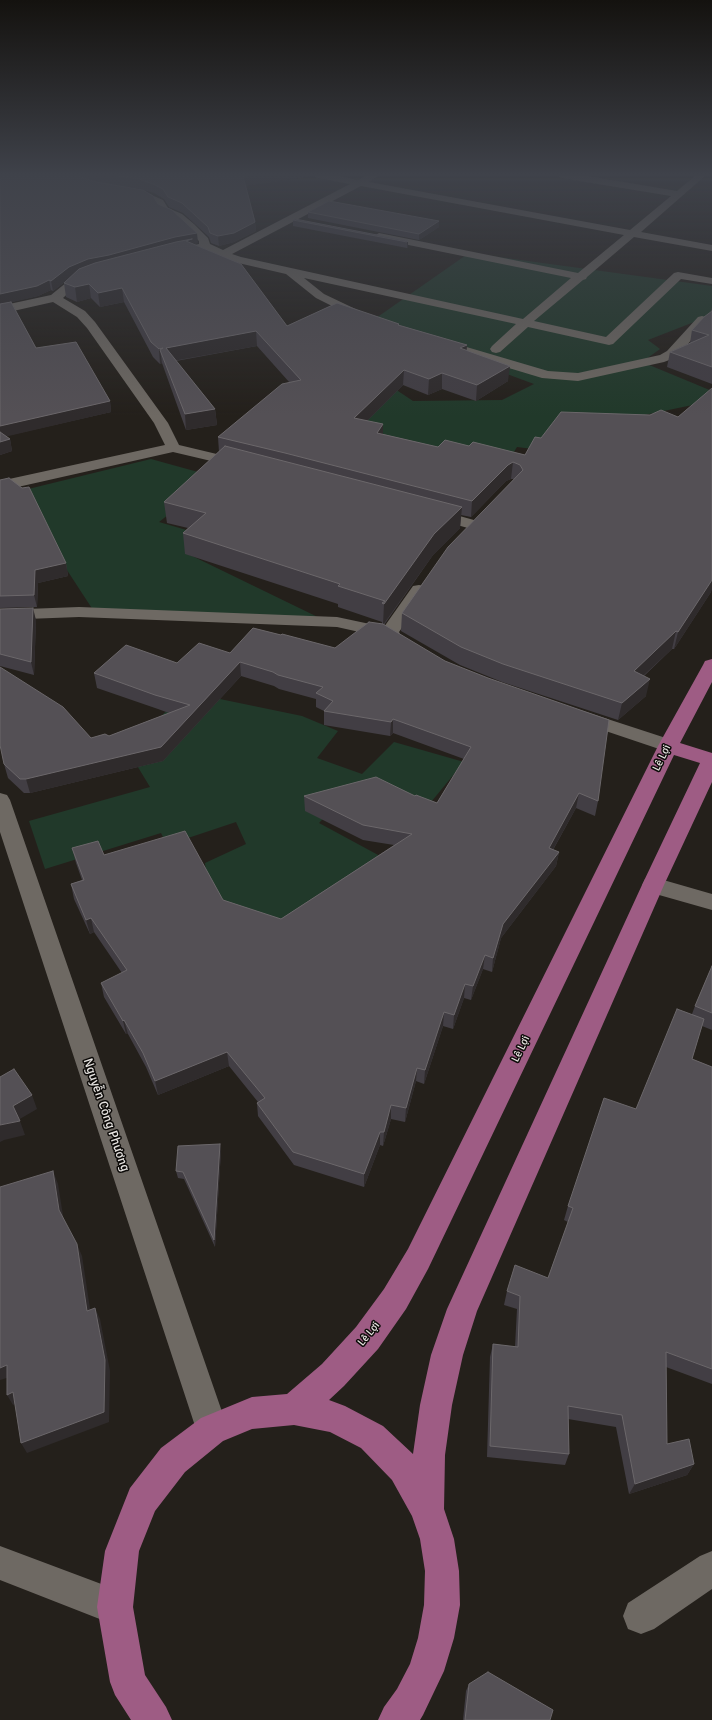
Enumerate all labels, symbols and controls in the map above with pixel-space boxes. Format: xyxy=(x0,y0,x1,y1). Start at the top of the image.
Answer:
street label: Lê Lợi xyxy=(650,743,674,773)
street label: Lê Lợi xyxy=(509,1034,533,1064)
street label: Nguyễn Công Phương xyxy=(79,1056,133,1174)
street label: Lê Lợi xyxy=(355,1319,383,1349)

